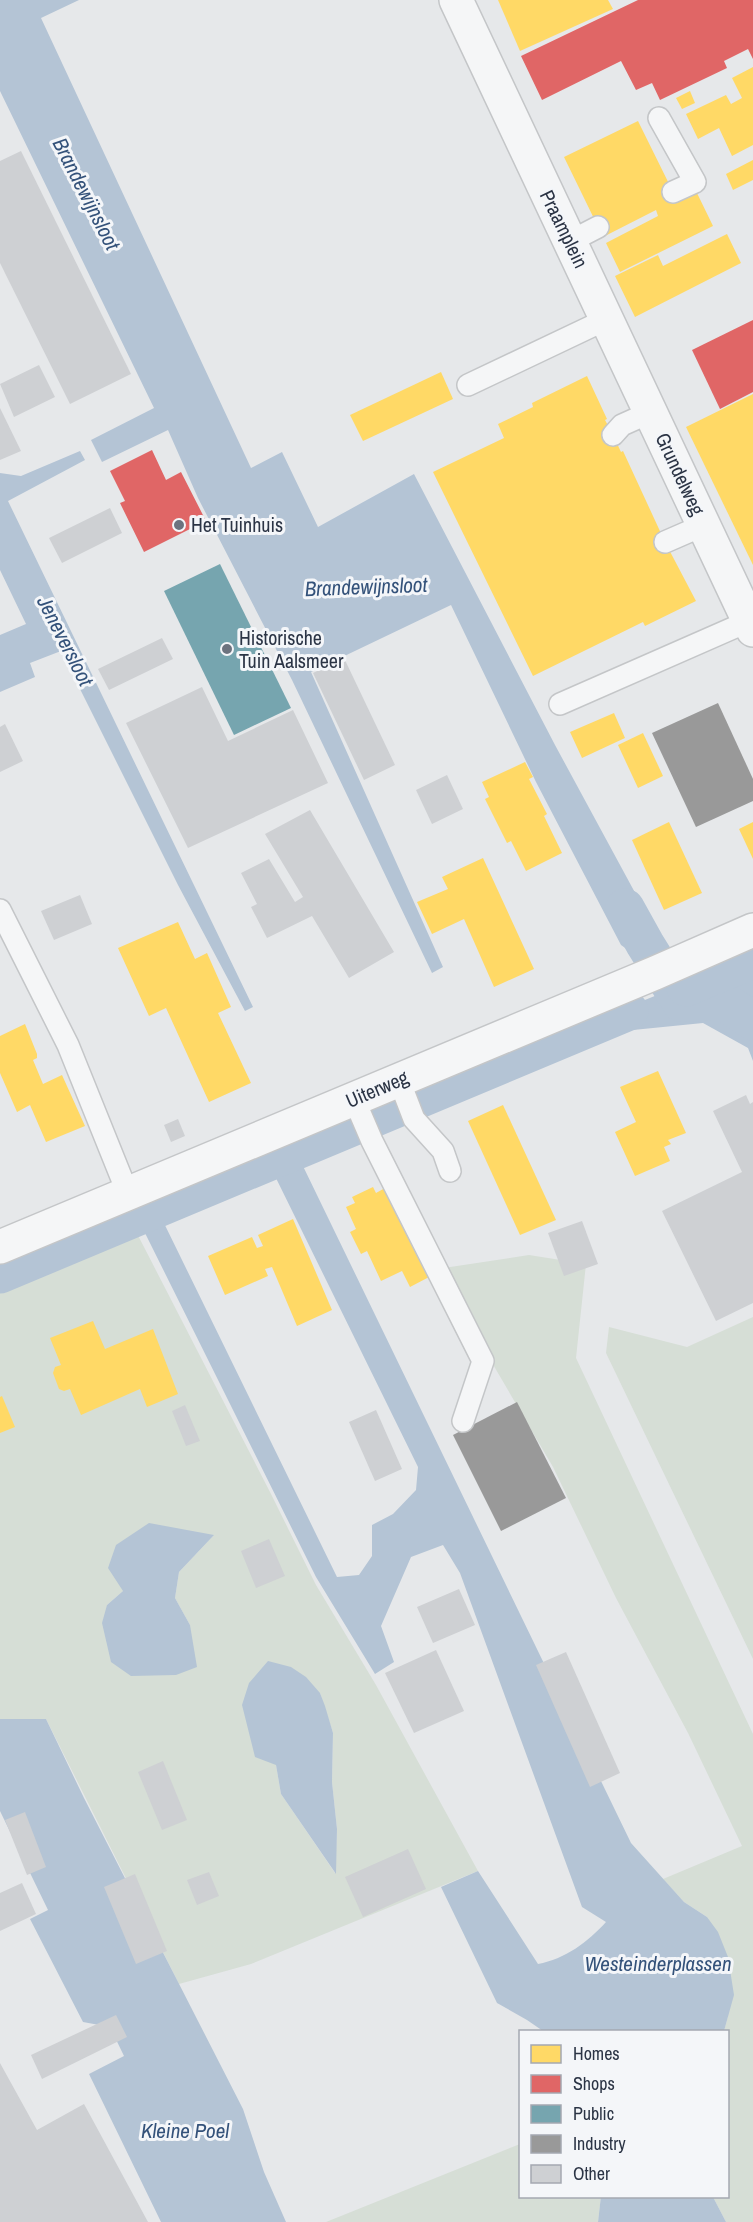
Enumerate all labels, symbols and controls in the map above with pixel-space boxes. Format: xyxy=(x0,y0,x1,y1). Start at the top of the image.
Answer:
water label: Brandewijnsloot xyxy=(46,133,128,256)
street label: Praamplein xyxy=(534,185,595,272)
street label: Grundelweg xyxy=(650,428,711,520)
place label: Het Tuinhuis xyxy=(191,511,283,538)
marker: Het Tuinhuis xyxy=(172,518,186,532)
water label: Brandewijnsloot xyxy=(304,570,429,603)
water label: Jeneversloot xyxy=(30,590,101,692)
place label: Historische Tuin Aalsmeer xyxy=(239,624,344,674)
marker: Historische Tuin Aalsmeer xyxy=(220,642,234,656)
street label: Uiterweg xyxy=(341,1063,412,1114)
water label: Westeinderplassen xyxy=(584,1949,732,1978)
legend xyxy=(519,2030,729,2198)
text: Homes xyxy=(573,2041,620,2066)
text: Shops xyxy=(573,2071,615,2096)
text: Public xyxy=(573,2101,614,2126)
water label: Kleine Poel xyxy=(141,2116,230,2145)
text: Industry xyxy=(573,2131,626,2156)
text: Other xyxy=(573,2161,610,2186)

